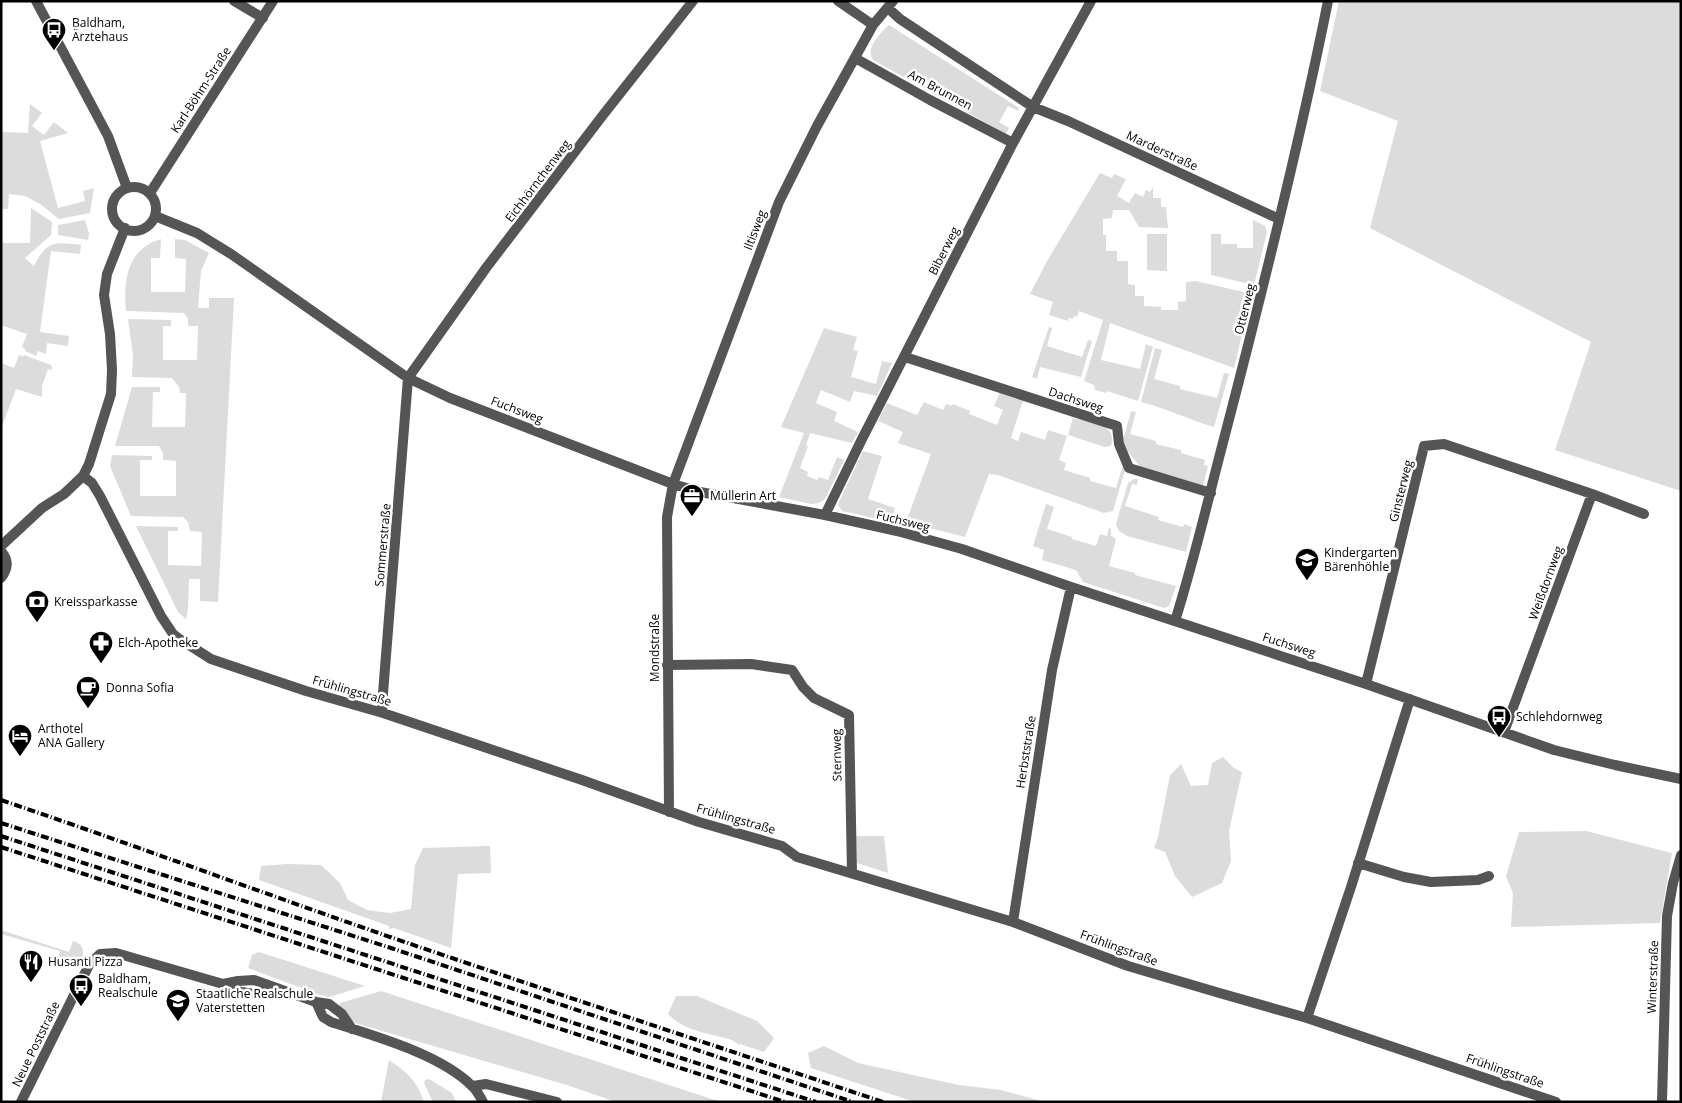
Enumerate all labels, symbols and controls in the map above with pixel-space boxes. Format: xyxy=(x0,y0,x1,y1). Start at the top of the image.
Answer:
place label: Baldham, Ärztehaus xyxy=(72,14,129,45)
bus stop icon: Baldham, Ärztehaus xyxy=(41,17,67,51)
street label: Karl-Böhm-Straße xyxy=(166,43,235,136)
street label: Am Brunnen xyxy=(905,65,975,114)
street label: Marderstraße xyxy=(1124,127,1201,175)
street label: Eichhörnchenweg xyxy=(501,136,575,226)
street label: Iltisweg xyxy=(739,207,770,252)
street label: Biberweg xyxy=(924,223,963,278)
street label: Otterweg xyxy=(1230,281,1259,336)
street label: Dachsweg xyxy=(1047,383,1106,417)
street label: Fuchsweg xyxy=(488,392,546,427)
street label: Ginsterweg xyxy=(1385,458,1417,524)
office icon: Müllerin Art xyxy=(679,483,705,517)
place label: Müllerin Art xyxy=(710,487,776,504)
street label: Sommerstraße xyxy=(370,502,395,587)
street label: Fuchsweg xyxy=(874,506,932,536)
street label: Weißdornweg xyxy=(1524,543,1567,622)
place label: Kindergarten Bärenhöhle xyxy=(1324,544,1397,575)
school or university icon: Kindergarten Bärenhöhle xyxy=(1294,547,1320,581)
bank icon: Kreissparkasse xyxy=(24,589,50,623)
place label: Kreissparkasse xyxy=(54,593,138,610)
street label: Mondstraße xyxy=(646,613,663,682)
street label: Fuchsweg xyxy=(1260,628,1318,661)
pharmacy icon: Elch-Apotheke xyxy=(88,630,114,664)
place label: Elch-Apotheke xyxy=(118,634,198,651)
street label: Frühlingstraße xyxy=(311,671,394,710)
cafe icon: Donna Sofia xyxy=(75,675,101,709)
place label: Donna Sofia xyxy=(106,679,174,696)
bus stop icon: Schlehdornweg xyxy=(1486,704,1512,738)
place label: Schlehdornweg xyxy=(1516,708,1603,725)
street label: Herbststraße xyxy=(1011,714,1040,790)
place label: Arthotel ANA Gallery xyxy=(38,720,105,751)
hotel icon: Arthotel ANA Gallery xyxy=(7,723,33,757)
street label: Sternweg xyxy=(828,728,845,781)
street label: Frühlingstraße xyxy=(695,799,778,838)
street label: Frühlingstraße xyxy=(1078,926,1161,970)
street label: Winterstraße xyxy=(1643,940,1662,1014)
restaurant icon: Husanti Pizza xyxy=(18,949,44,983)
place label: Husanti Pizza xyxy=(48,953,123,970)
place label: Baldham, Realschule xyxy=(98,970,158,1001)
bus stop icon: Baldham, Realschule xyxy=(68,973,94,1007)
place label: Staatliche Realschule Vaterstetten xyxy=(196,985,314,1016)
school or university icon: Staatliche Realschule Vaterstetten xyxy=(165,988,191,1022)
street label: Neue Poststraße xyxy=(7,998,64,1089)
street label: Frühlingstraße xyxy=(1464,1049,1547,1092)

